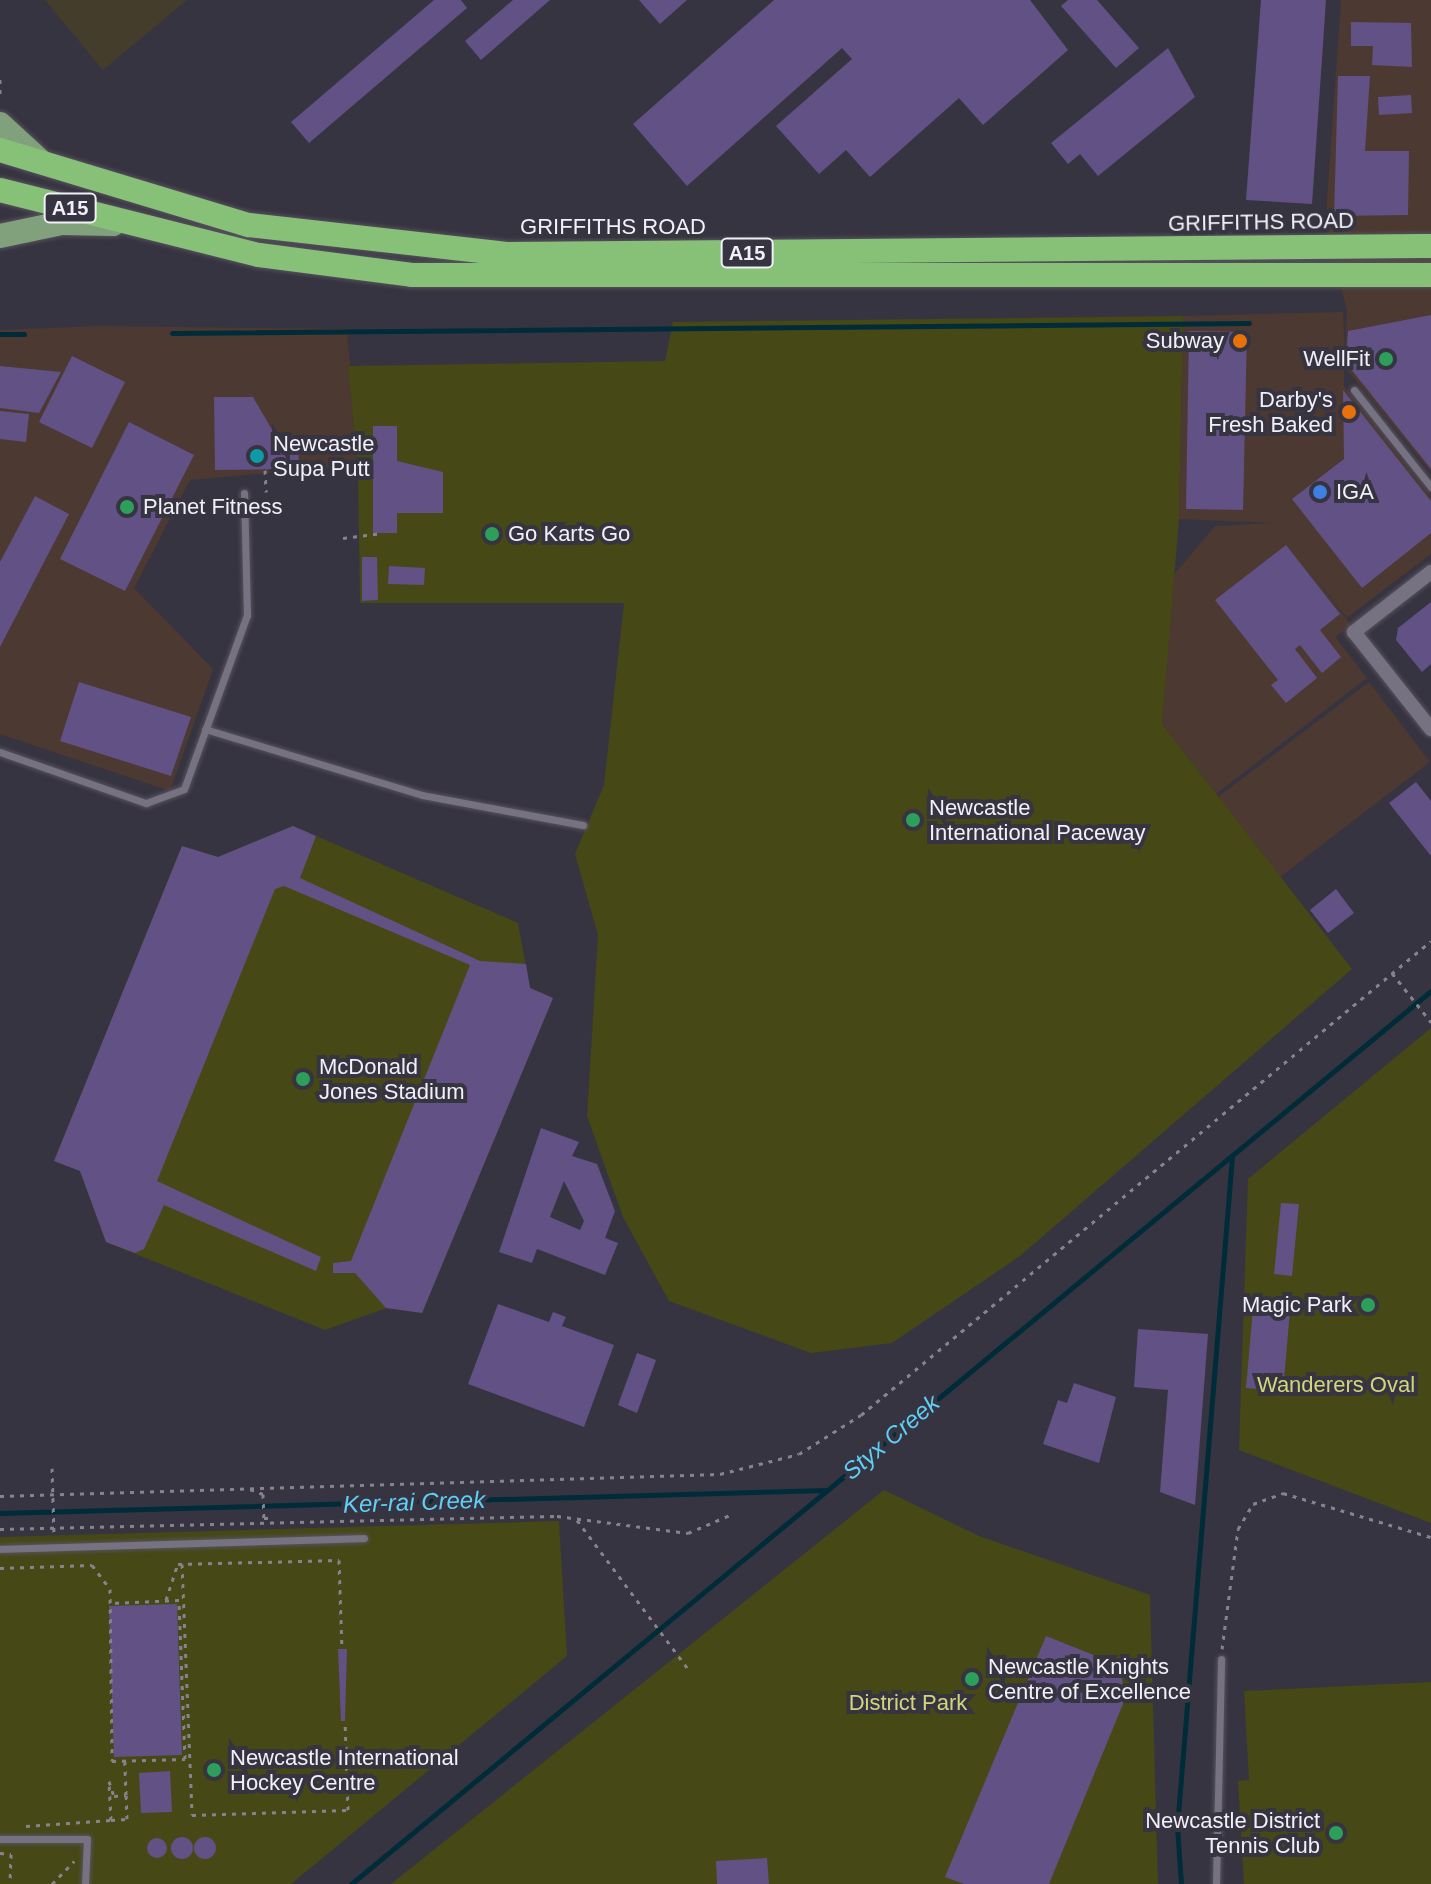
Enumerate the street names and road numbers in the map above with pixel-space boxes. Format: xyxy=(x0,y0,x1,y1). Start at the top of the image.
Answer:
road number: A15 xyxy=(42,192,98,224)
street label: GRIFFITHS ROAD xyxy=(1168,207,1354,237)
street label: GRIFFITHS ROAD xyxy=(520,214,706,240)
road number: A15 xyxy=(719,237,775,269)

